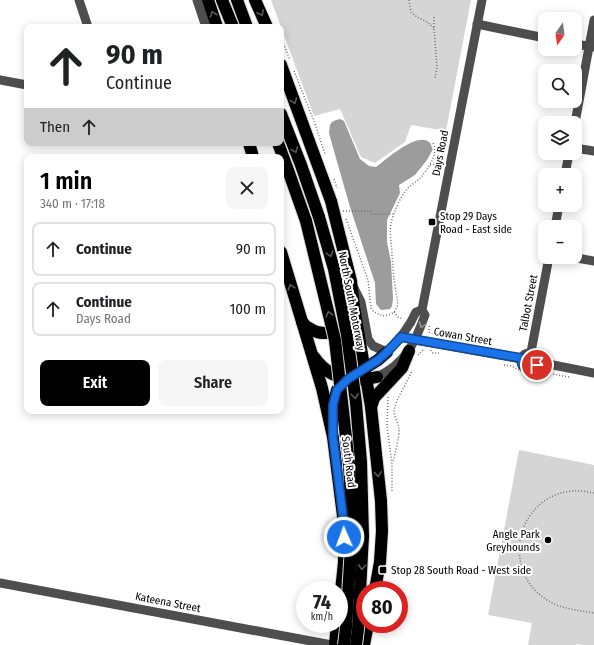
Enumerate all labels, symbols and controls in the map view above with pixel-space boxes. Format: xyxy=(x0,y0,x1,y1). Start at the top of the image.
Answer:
one-way arrow xyxy=(256,9,264,17)
one-way arrow xyxy=(209,10,217,17)
north arrow xyxy=(538,12,582,56)
map controls xyxy=(538,12,582,264)
text: 90 m xyxy=(106,38,163,71)
icon: ahead xyxy=(40,40,92,92)
button: search xyxy=(538,64,582,108)
text: Continue xyxy=(106,72,172,94)
one-way arrow xyxy=(290,98,298,105)
icon: ahead xyxy=(78,116,100,138)
button: layers xyxy=(538,116,582,160)
text: Then xyxy=(40,118,70,136)
street label: Days Road xyxy=(430,129,451,177)
one-way arrow xyxy=(291,147,299,154)
text: 1 min xyxy=(40,167,92,195)
button: close xyxy=(226,167,268,209)
button: + xyxy=(538,168,582,212)
text: 340 m · 17:18 xyxy=(40,196,105,211)
place label: Stop 29 Days Road - East side xyxy=(440,210,512,236)
marker: Stop 29 Days Road - East side xyxy=(427,217,437,227)
button: − xyxy=(538,220,582,264)
icon: ahead xyxy=(42,238,64,260)
text: Continue xyxy=(76,240,132,258)
text: 90 m xyxy=(236,240,266,258)
street label: North South Motorway xyxy=(335,250,368,352)
one-way arrow xyxy=(325,251,333,257)
street label: Talbot Street xyxy=(517,273,540,333)
one-way arrow xyxy=(287,284,296,291)
text: Continue xyxy=(76,293,132,311)
icon: ahead xyxy=(42,298,64,320)
text: 100 m xyxy=(229,300,266,318)
text: Days Road xyxy=(76,311,131,326)
one-way arrow xyxy=(325,311,334,318)
one-way arrow xyxy=(418,321,426,328)
street label: Cowan Street xyxy=(433,325,494,348)
pin xyxy=(520,348,554,382)
icon: arrive xyxy=(526,354,548,376)
button: Exit xyxy=(40,360,150,406)
button: Share xyxy=(158,360,268,406)
one-way arrow xyxy=(350,393,359,399)
street label: South Road xyxy=(339,436,358,489)
one-way arrow xyxy=(374,471,383,477)
position arrow xyxy=(323,516,365,558)
place label: Angle Park Greyhounds xyxy=(486,528,541,554)
marker: Angle Park Greyhounds xyxy=(543,535,553,545)
one-way arrow xyxy=(357,564,366,570)
place label: Stop 28 South Road - West side xyxy=(391,564,531,577)
marker: Stop 28 South Road - West side xyxy=(378,565,388,575)
speed limit sign: 80 xyxy=(356,581,408,633)
street label: Kateena Street xyxy=(134,590,202,615)
text: 74 xyxy=(313,590,331,614)
text: km/h xyxy=(311,611,333,623)

